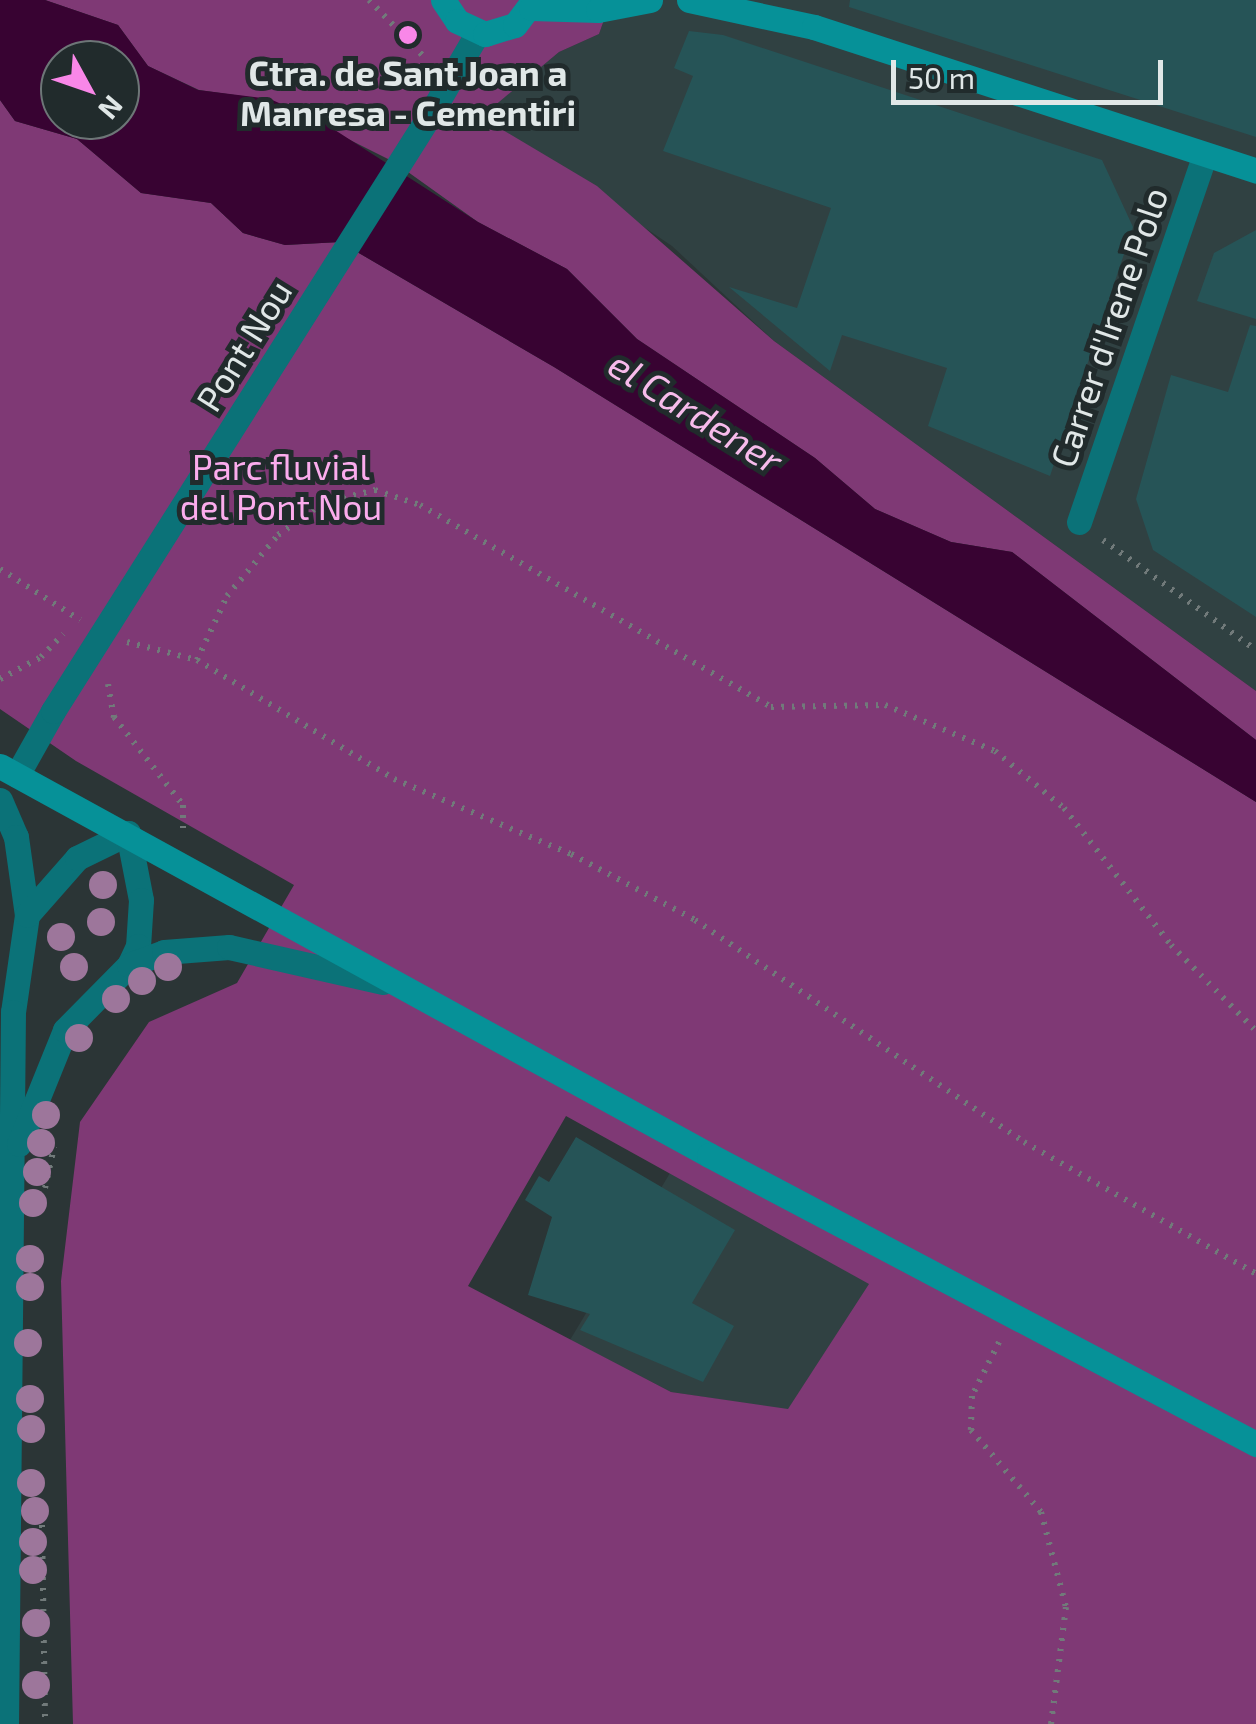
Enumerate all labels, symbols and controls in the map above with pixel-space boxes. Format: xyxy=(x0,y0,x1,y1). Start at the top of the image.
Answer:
marker: Ctra. de Sant Joan a Manresa - Cementiri xyxy=(397,24,419,46)
north arrow xyxy=(40,40,140,140)
scale bar xyxy=(896,40,1168,102)
place label: Ctra. de Sant Joan a Manresa - Cementiri xyxy=(240,51,576,133)
text: 50 m xyxy=(908,59,975,95)
text: N xyxy=(92,89,131,127)
street label: Carrer d'Irene Polo xyxy=(1040,181,1176,473)
street label: Pont Nou xyxy=(186,272,300,418)
water label: el Cardener xyxy=(600,340,792,484)
park label: Parc fluvial del Pont Nou xyxy=(179,445,383,527)

